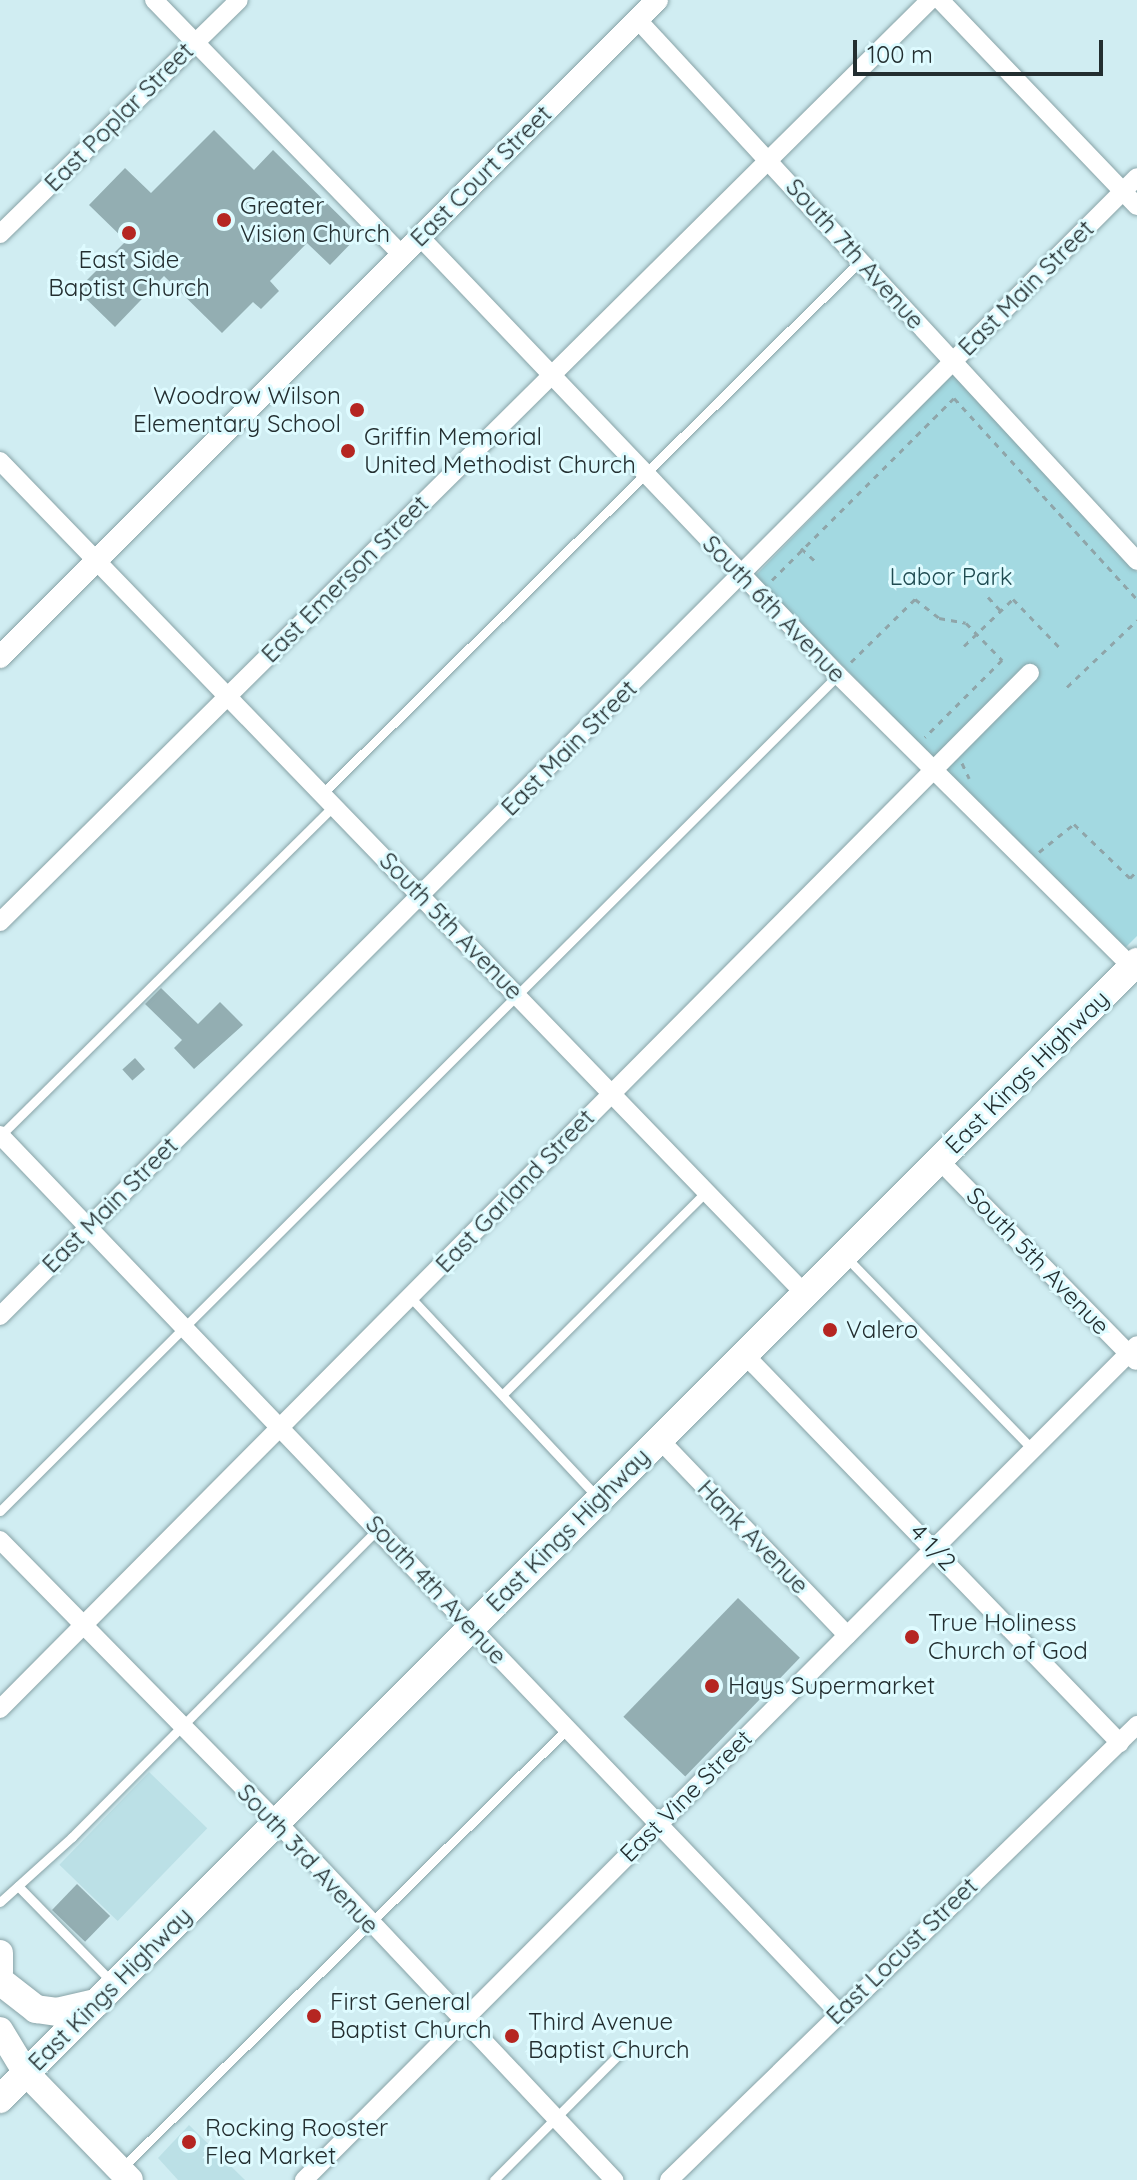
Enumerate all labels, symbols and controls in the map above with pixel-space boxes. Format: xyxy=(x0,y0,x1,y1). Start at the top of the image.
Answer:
scale bar xyxy=(857,24,1107,74)
street label: East Poplar Street xyxy=(39,37,199,197)
text: 100 m xyxy=(867,39,933,69)
street label: East Court Street xyxy=(405,100,557,252)
street label: South 7th Avenue xyxy=(780,173,930,335)
place label: Greater Vision Church xyxy=(240,192,390,248)
marker: Greater Vision Church xyxy=(215,211,233,229)
street label: East Main Street xyxy=(952,214,1100,362)
marker: East Side Baptist Church xyxy=(120,224,138,242)
place label: East Side Baptist Church xyxy=(48,246,210,302)
place label: Woodrow Wilson Elementary School xyxy=(133,382,341,438)
marker: Woodrow Wilson Elementary School xyxy=(348,401,366,419)
place label: Griffin Memorial United Methodist Church xyxy=(364,423,636,479)
marker: Griffin Memorial United Methodist Church xyxy=(339,442,357,460)
street label: East Emerson Street xyxy=(256,490,434,668)
street label: South 6th Avenue xyxy=(697,529,851,689)
park label: Labor Park xyxy=(890,563,1012,591)
street label: East Main Street xyxy=(495,674,643,822)
street label: South 5th Avenue xyxy=(373,846,529,1006)
street label: East Kings Highway xyxy=(939,984,1115,1160)
street label: East Garland Street xyxy=(430,1103,600,1279)
street label: East Main Street xyxy=(36,1131,184,1279)
street label: South 5th Avenue xyxy=(960,1181,1116,1341)
place label: Valero xyxy=(846,1316,918,1344)
marker: Valero xyxy=(821,1321,839,1339)
street label: East Kings Highway xyxy=(480,1442,656,1618)
street label: Hank Avenue xyxy=(692,1474,814,1600)
street label: South 4th Avenue xyxy=(360,1510,512,1670)
street label: 4 1/2 xyxy=(904,1518,962,1576)
place label: True Holiness Church of God xyxy=(928,1609,1088,1665)
marker: True Holiness Church of God xyxy=(903,1628,921,1646)
place label: Hays Supermarket xyxy=(728,1672,935,1700)
marker: Hays Supermarket xyxy=(703,1677,721,1695)
street label: East Vine Street xyxy=(614,1724,758,1868)
street label: South 3rd Avenue xyxy=(231,1778,385,1940)
street label: East Locust Street xyxy=(820,1872,984,2030)
street label: East Kings Highway xyxy=(22,1901,198,2077)
place label: First General Baptist Church xyxy=(330,1988,492,2044)
marker: First General Baptist Church xyxy=(305,2007,323,2025)
place label: Third Avenue Baptist Church xyxy=(528,2008,690,2064)
marker: Third Avenue Baptist Church xyxy=(503,2027,521,2045)
place label: Rocking Rooster Flea Market xyxy=(205,2114,388,2170)
marker: Rocking Rooster Flea Market xyxy=(180,2133,198,2151)

